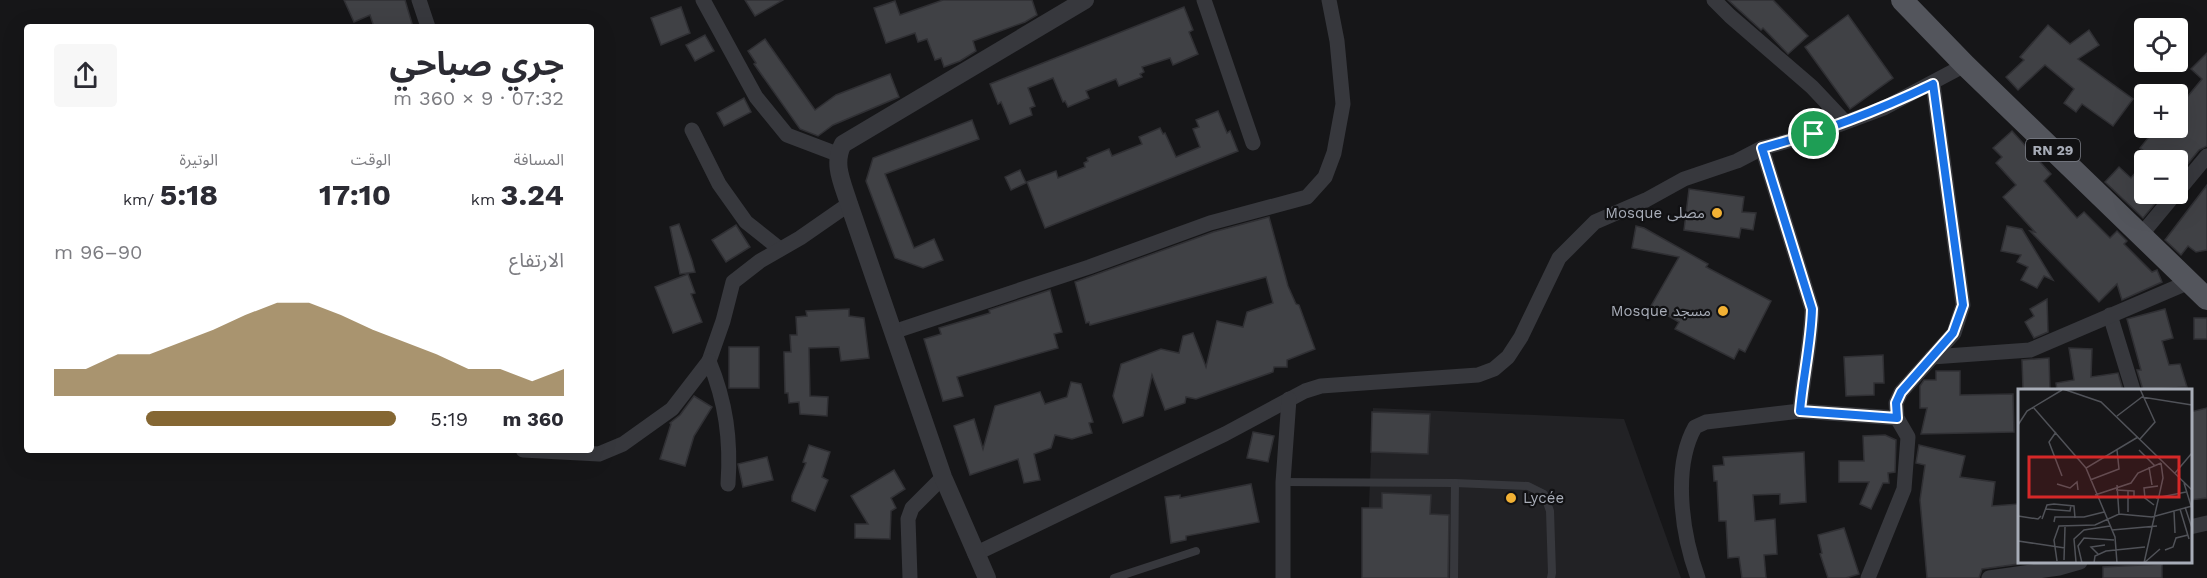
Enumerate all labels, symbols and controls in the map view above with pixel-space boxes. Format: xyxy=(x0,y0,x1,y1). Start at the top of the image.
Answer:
map controls xyxy=(2134,18,2188,204)
button: locate xyxy=(2134,18,2188,72)
button: share xyxy=(54,44,117,107)
text: جري صباحي xyxy=(389,44,564,83)
button: + xyxy=(2134,84,2188,138)
text: 07:32 · 9 × 360 m xyxy=(393,86,564,110)
pin xyxy=(1788,108,1839,159)
icon: arrive xyxy=(1797,117,1830,150)
road number: RN 29 xyxy=(2026,139,2080,161)
text: الوتيرة xyxy=(180,150,218,169)
text: الوقت xyxy=(351,150,391,169)
text: المسافة xyxy=(514,150,564,169)
button: − xyxy=(2134,150,2188,204)
text: 5:18 xyxy=(160,177,218,212)
text: 17:10 xyxy=(319,177,391,212)
text: 3.24 xyxy=(501,177,564,212)
text: /km xyxy=(123,190,160,209)
text: km xyxy=(471,190,501,209)
place label: Mosque مصلى xyxy=(1605,204,1705,222)
marker: Mosque مصلى xyxy=(1710,206,1724,220)
text: 90–96 m xyxy=(54,240,142,264)
text: الارتفاع xyxy=(509,248,564,272)
place label: Mosque مسجد xyxy=(1611,302,1711,320)
marker: Mosque مسجد xyxy=(1716,304,1730,318)
inset map xyxy=(2018,389,2192,563)
text: 5:19 xyxy=(430,407,468,431)
text: 360 m xyxy=(502,407,564,431)
place label: Lycée xyxy=(1523,489,1564,507)
marker: Lycée xyxy=(1504,491,1518,505)

